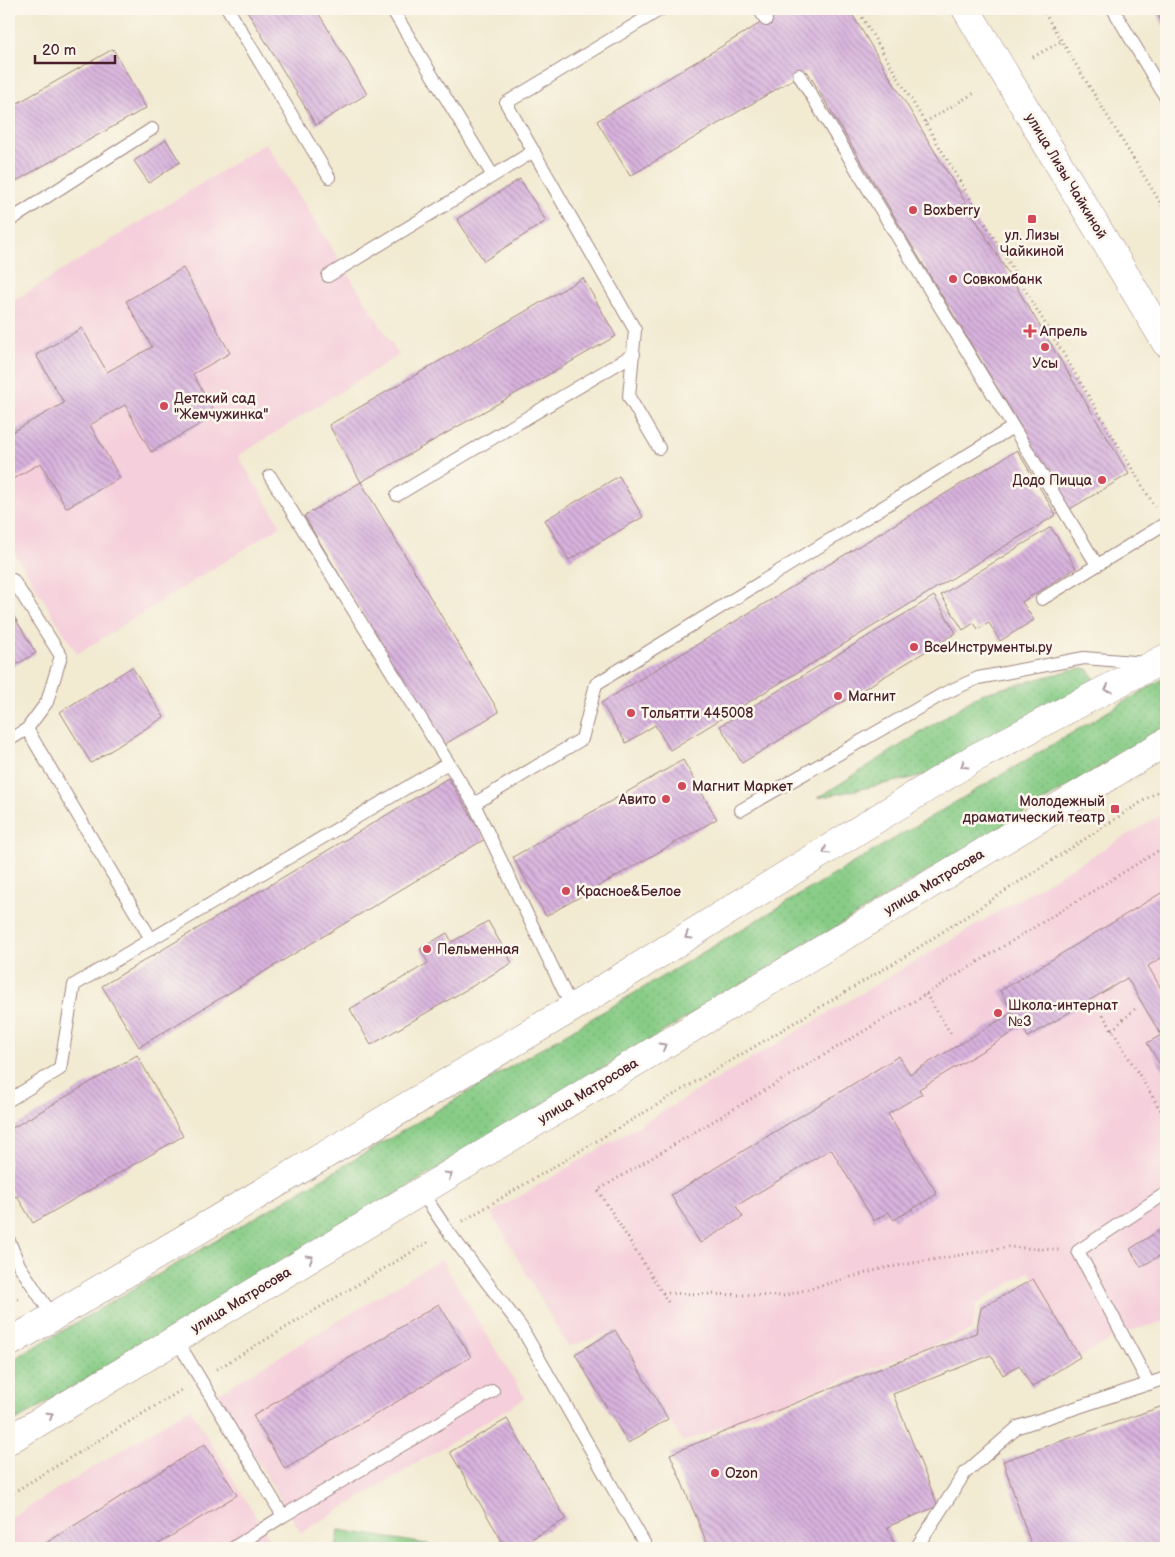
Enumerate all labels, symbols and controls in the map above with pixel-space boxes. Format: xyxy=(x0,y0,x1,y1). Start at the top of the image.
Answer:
scale bar xyxy=(35,32,115,64)
text: 20 m xyxy=(42,41,76,60)
street label: улица Лизы Чайкиной xyxy=(1022,110,1110,242)
place label: Boxberry xyxy=(923,202,981,219)
marker: Boxberry xyxy=(907,204,919,216)
marker: ул. Лизы Чайкиной xyxy=(1026,213,1038,225)
place label: ул. Лизы Чайкиной xyxy=(1000,227,1064,260)
place label: Совкомбанк xyxy=(963,271,1043,288)
marker: Совкомбанк xyxy=(947,273,959,285)
place label: Апрель xyxy=(1039,323,1087,340)
marker: Апрель xyxy=(1024,325,1036,337)
marker: Усы xyxy=(1039,341,1051,353)
place label: Усы xyxy=(1032,355,1058,372)
place label: Детский сад "Жемчужинка" xyxy=(174,390,268,423)
marker: Детский сад "Жемчужинка" xyxy=(158,400,170,412)
place label: Додо Пицца xyxy=(1013,472,1093,489)
marker: Додо Пицца xyxy=(1096,474,1108,486)
place label: ВсеИнструменты.ру xyxy=(924,639,1053,656)
marker: ВсеИнструменты.ру xyxy=(908,641,920,653)
one-way arrow xyxy=(1104,683,1113,693)
place label: Магнит xyxy=(848,688,896,705)
marker: Магнит xyxy=(832,690,844,702)
place label: Тольятти 445008 xyxy=(641,705,753,722)
marker: Тольятти 445008 xyxy=(625,707,637,719)
one-way arrow xyxy=(961,759,970,769)
place label: Магнит Маркет xyxy=(692,778,794,795)
marker: Магнит Маркет xyxy=(676,780,688,792)
place label: Авито xyxy=(618,791,656,808)
marker: Авито xyxy=(660,793,672,805)
place label: Молодежный драматический театр xyxy=(963,793,1105,826)
marker: Молодежный драматический театр xyxy=(1109,803,1121,815)
one-way arrow xyxy=(823,844,832,854)
street label: улица Матросова xyxy=(881,845,988,919)
place label: Красное&Белое xyxy=(576,883,681,900)
marker: Красное&Белое xyxy=(560,885,572,897)
one-way arrow xyxy=(685,930,694,940)
place label: Пельменная xyxy=(437,941,519,958)
marker: Пельменная xyxy=(421,943,433,955)
place label: Школа-интернат №3 xyxy=(1008,997,1118,1030)
marker: Школа-интернат №3 xyxy=(992,1007,1004,1019)
one-way arrow xyxy=(657,1042,666,1052)
street label: улица Матросова xyxy=(535,1054,642,1128)
one-way arrow xyxy=(443,1171,452,1181)
one-way arrow xyxy=(304,1255,313,1265)
street label: улица Матросова xyxy=(188,1263,295,1337)
one-way arrow xyxy=(45,1411,54,1421)
place label: Ozon xyxy=(725,1465,758,1482)
marker: Ozon xyxy=(709,1467,721,1479)

